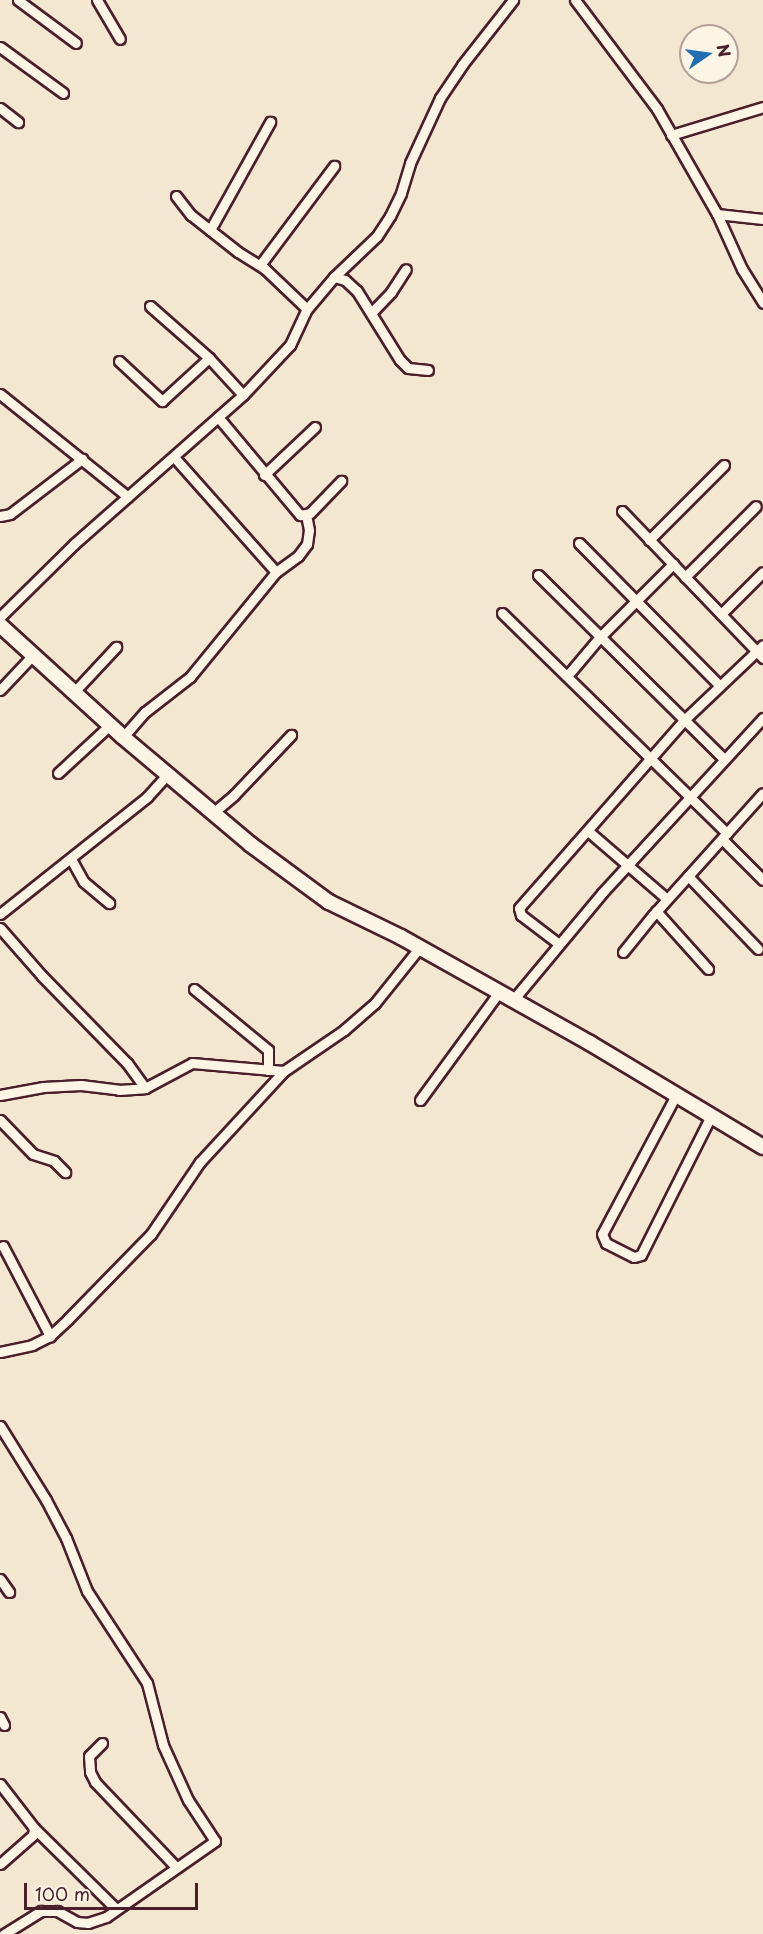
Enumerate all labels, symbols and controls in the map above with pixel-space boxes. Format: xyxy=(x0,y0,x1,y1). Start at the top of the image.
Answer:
north arrow xyxy=(679,24,739,84)
text: N xyxy=(711,42,738,59)
scale bar xyxy=(27,1871,201,1909)
text: 100 m xyxy=(35,1880,90,1907)

